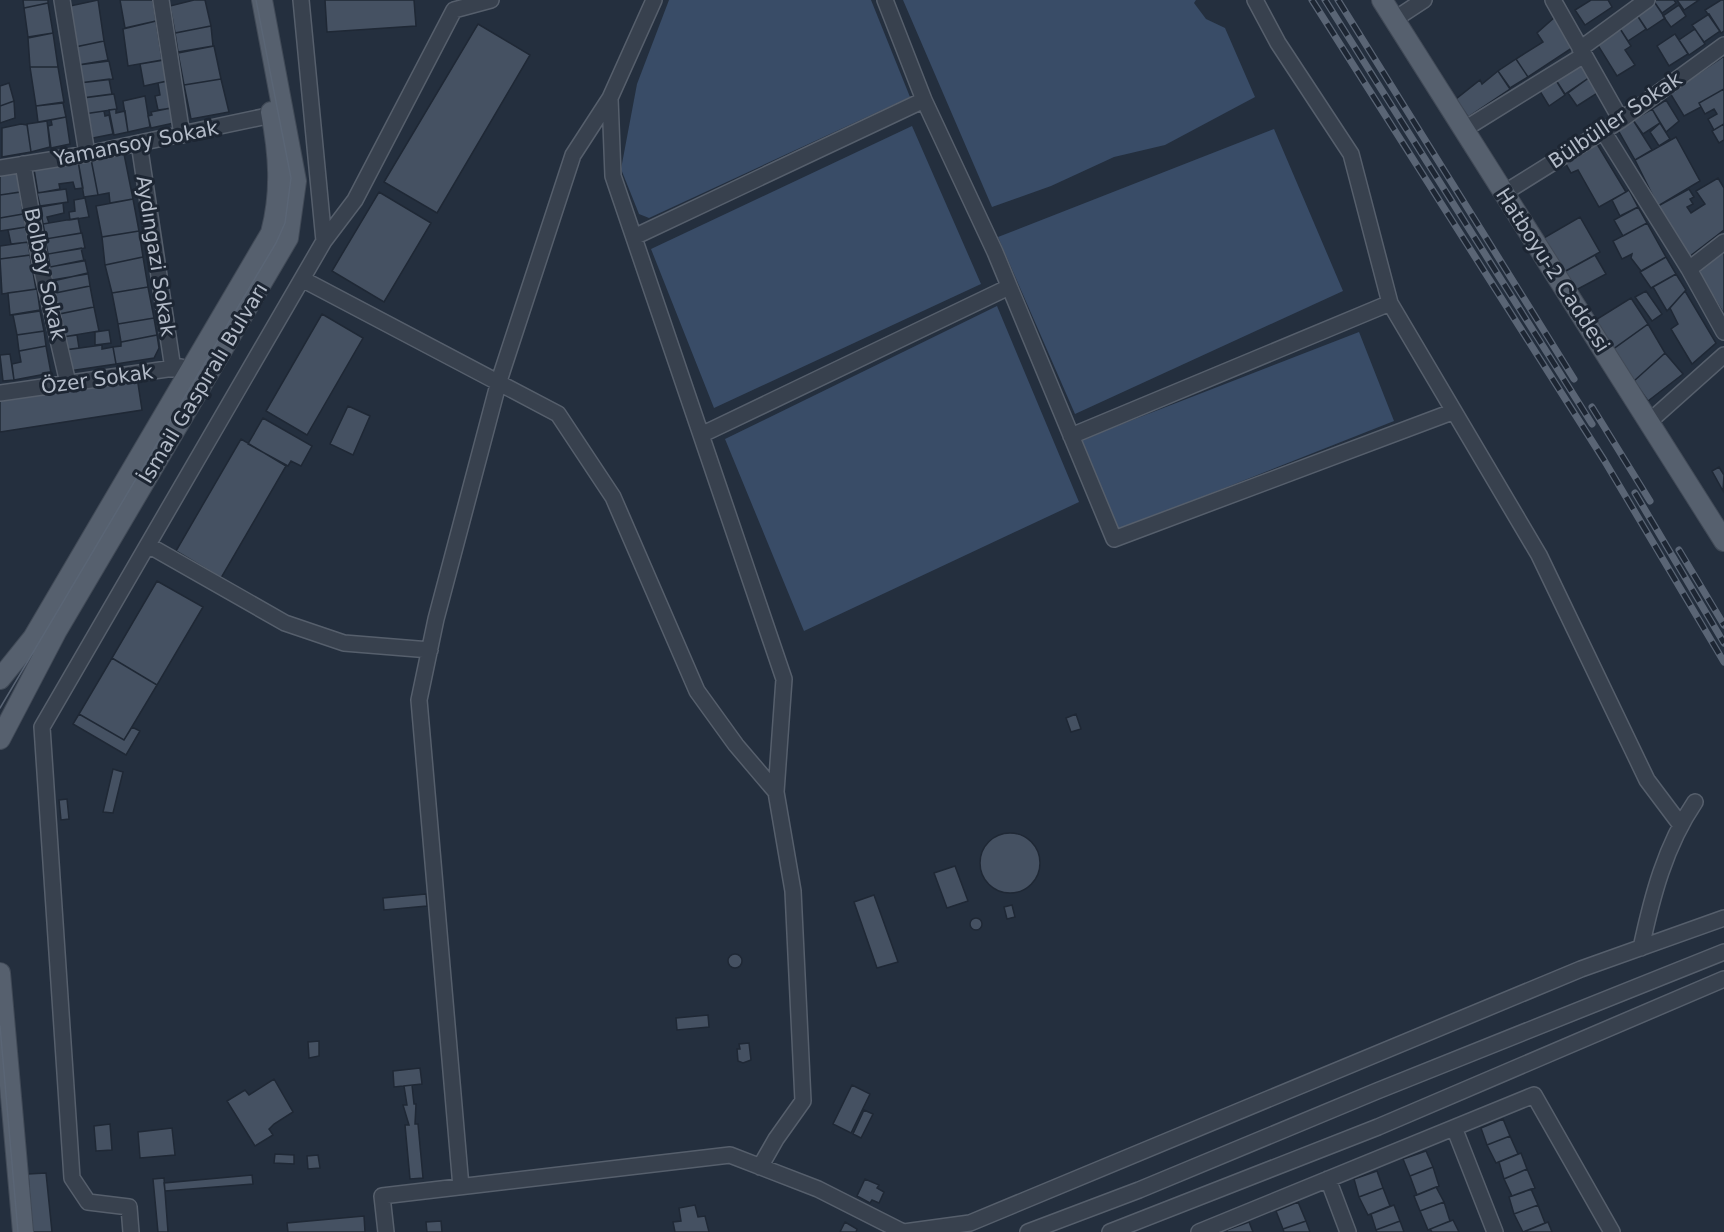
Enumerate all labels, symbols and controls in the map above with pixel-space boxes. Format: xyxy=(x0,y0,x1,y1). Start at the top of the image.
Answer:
street label: Bülbüller Sokak xyxy=(1544,66,1686,173)
street label: Yamansoy Sokak xyxy=(51,115,221,171)
street label: Aydıngazi Sokak xyxy=(131,174,181,339)
street label: Hatboyu-2 Caddesi xyxy=(1491,183,1615,357)
street label: Bolbay Sokak xyxy=(19,206,71,343)
street label: İsmail Gaspıralı Bulvarı xyxy=(134,278,272,488)
street label: Özer Sokak xyxy=(39,359,155,399)

